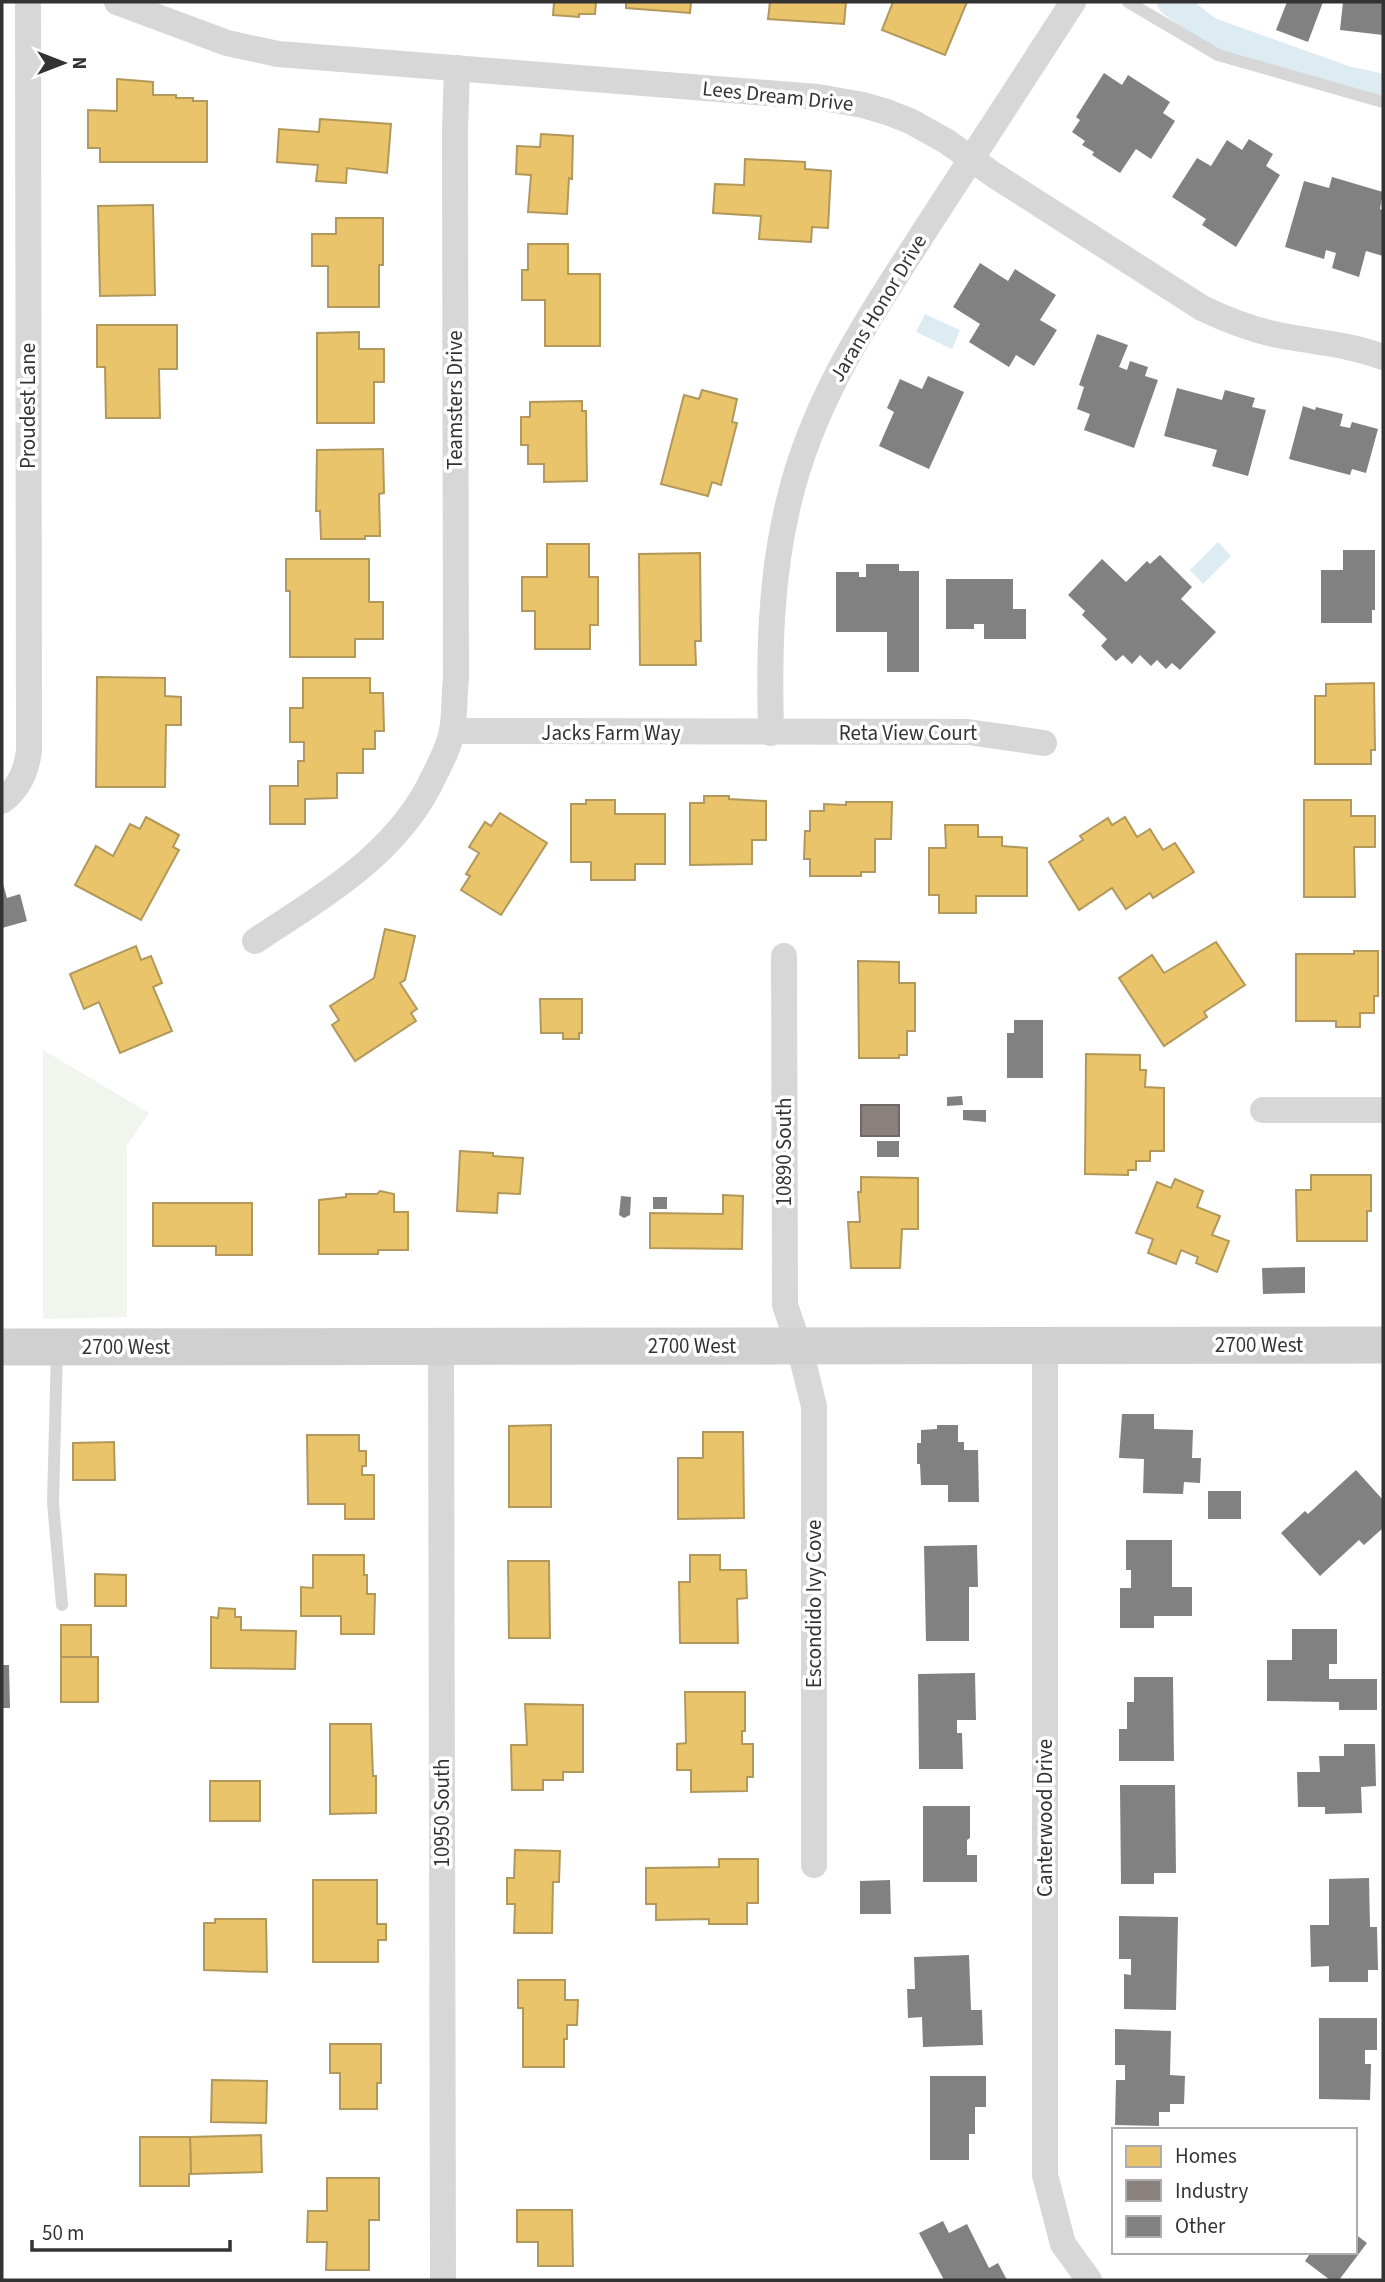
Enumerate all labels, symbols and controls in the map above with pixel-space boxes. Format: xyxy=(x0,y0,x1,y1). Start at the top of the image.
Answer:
north arrow xyxy=(28,28,98,98)
text: N xyxy=(65,57,92,69)
street label: Lees Dream Drive xyxy=(701,73,855,119)
street label: Jarans Honor Drive xyxy=(822,229,934,387)
street label: Teamsters Drive xyxy=(440,330,470,470)
street label: Proudest Lane xyxy=(13,343,43,469)
street label: Jacks Farm Way xyxy=(541,718,681,748)
street label: Reta View Court xyxy=(839,718,977,748)
street label: 10890 South xyxy=(769,1098,799,1206)
street label: 2700 West xyxy=(1215,1330,1303,1360)
street label: 2700 West xyxy=(648,1331,736,1361)
street label: 2700 West xyxy=(82,1332,170,1362)
street label: Escondido Ivy Cove xyxy=(799,1520,829,1688)
street label: Canterwood Drive xyxy=(1030,1739,1060,1897)
street label: 10950 South xyxy=(427,1759,457,1867)
legend xyxy=(1112,2128,1357,2254)
text: Homes xyxy=(1175,2141,1237,2171)
text: Industry xyxy=(1175,2176,1248,2206)
scale bar xyxy=(32,2208,229,2252)
text: Other xyxy=(1175,2211,1226,2241)
text: 50 m xyxy=(42,2218,84,2248)

